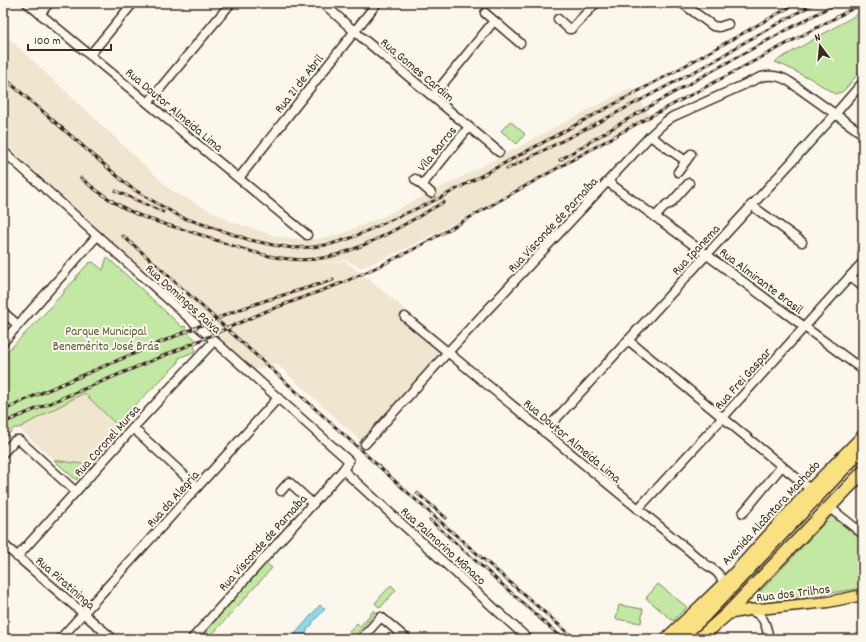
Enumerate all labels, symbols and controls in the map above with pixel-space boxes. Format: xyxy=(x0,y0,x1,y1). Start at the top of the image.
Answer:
scale bar xyxy=(28,26,111,52)
north arrow xyxy=(800,26,840,66)
text: N xyxy=(813,30,823,47)
text: 100 m xyxy=(34,33,61,50)
street label: Rua Gomes Cardim xyxy=(375,34,457,108)
street label: Rua 21 de Abril xyxy=(271,51,329,118)
street label: Rua Doutor Almeida Lima xyxy=(120,64,227,158)
street label: Vila Barros xyxy=(414,123,462,177)
street label: Rua Visconde de Parnaíba xyxy=(504,173,604,278)
street label: Rua Ipanema xyxy=(668,220,726,281)
street label: Rua Almirante Brasil xyxy=(714,244,807,320)
street label: Rua Domingos Paiva xyxy=(140,260,225,340)
park label: Parque Municipal Benemérito José Brás xyxy=(53,323,159,357)
street label: Rua Frei Gaspar xyxy=(711,344,777,415)
street label: Rua Doutor Almeida Lima xyxy=(518,395,625,489)
street label: Rua Coronel Mursa xyxy=(70,401,146,482)
street label: Avenida Alcântara Machado xyxy=(718,457,826,570)
street label: Rua da Alegria xyxy=(143,466,205,532)
street label: Rua Visconde de Parnaíba xyxy=(215,490,313,596)
street label: Rua Palmorino Mônaco xyxy=(395,503,489,591)
street label: Rua Piratininga xyxy=(30,553,99,616)
street label: Rua dos Trilhos xyxy=(755,581,831,608)

